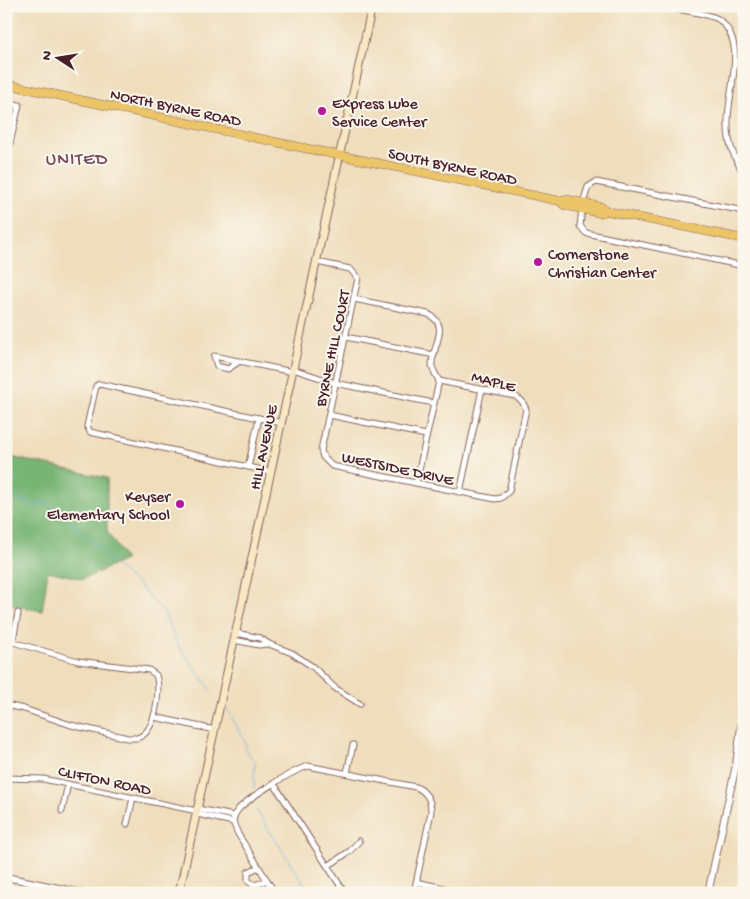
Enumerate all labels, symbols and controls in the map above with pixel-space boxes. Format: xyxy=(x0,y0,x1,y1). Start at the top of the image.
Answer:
north arrow xyxy=(32,32,82,82)
text: N xyxy=(38,50,57,62)
street label: NORTH BYRNE ROAD xyxy=(108,86,243,133)
place label: Express Lube Service Center xyxy=(332,96,428,133)
marker: Express Lube Service Center xyxy=(316,105,328,117)
street label: SOUTH BYRNE ROAD xyxy=(386,145,519,191)
district label: UNITED xyxy=(46,150,108,171)
place label: Cornerstone Christian Center xyxy=(548,247,657,284)
marker: Cornerstone Christian Center xyxy=(532,256,544,268)
street label: BYRNE HILL COURT xyxy=(313,288,356,410)
street label: MAPLE xyxy=(469,369,518,398)
street label: HILL AVENUE xyxy=(247,402,284,492)
street label: WESTSIDE DRIVE xyxy=(339,449,456,492)
place label: Keyser Elementary School xyxy=(47,489,171,526)
marker: Keyser Elementary School xyxy=(174,498,186,510)
street label: CLIFTON ROAD xyxy=(56,763,153,802)

